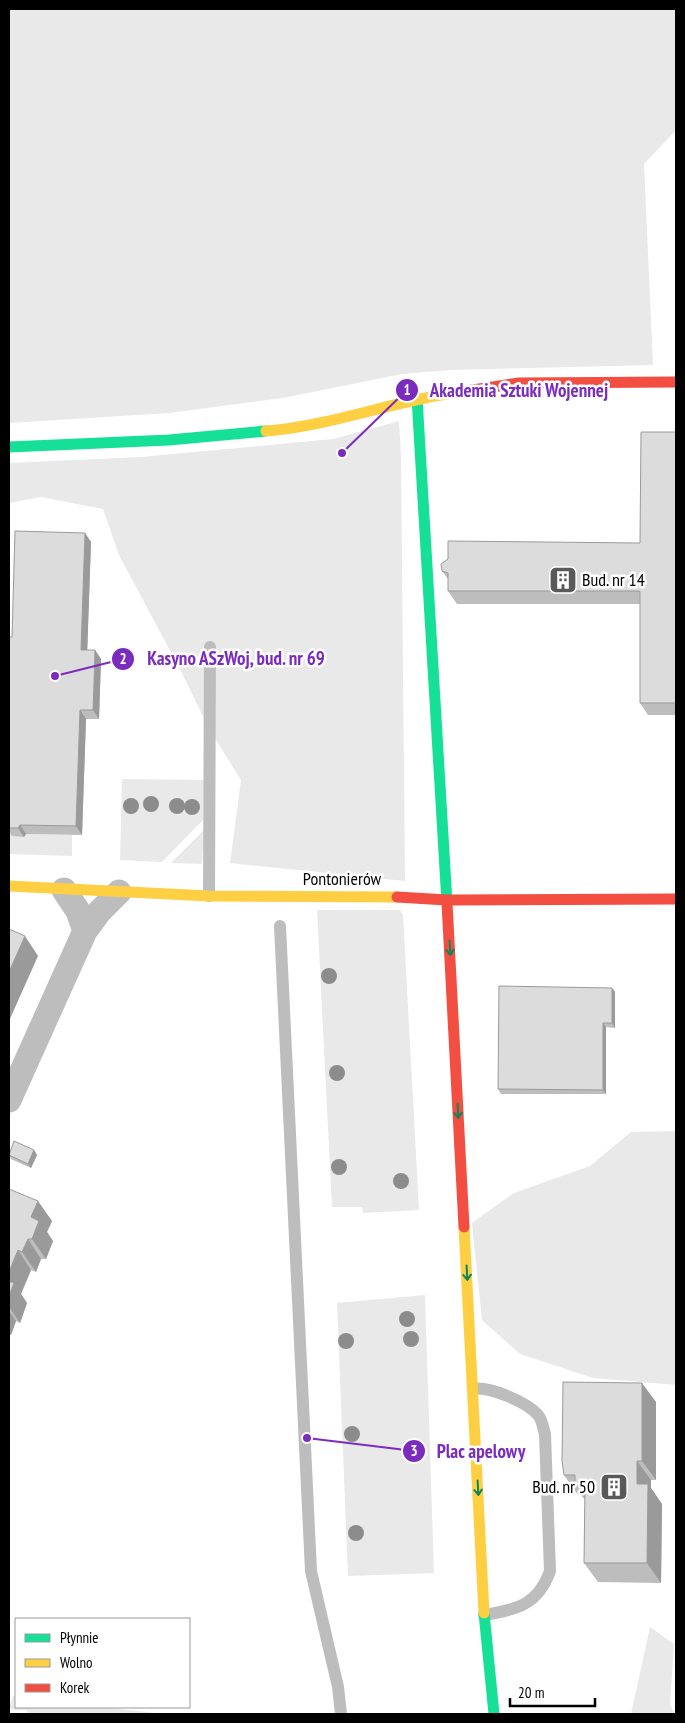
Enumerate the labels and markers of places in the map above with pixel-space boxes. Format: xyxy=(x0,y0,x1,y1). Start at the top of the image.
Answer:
callout: Akademia Sztuki Wojennej xyxy=(394,373,618,407)
building icon: Bud. nr 14 xyxy=(548,565,578,595)
place label: Bud. nr 14 xyxy=(582,568,645,591)
callout: Kasyno ASzWoj, bud. nr 69 xyxy=(111,642,336,676)
callout: Plac apelowy xyxy=(401,1434,535,1468)
building icon: Bud. nr 50 xyxy=(599,1472,629,1502)
place label: Bud. nr 50 xyxy=(532,1475,595,1498)

